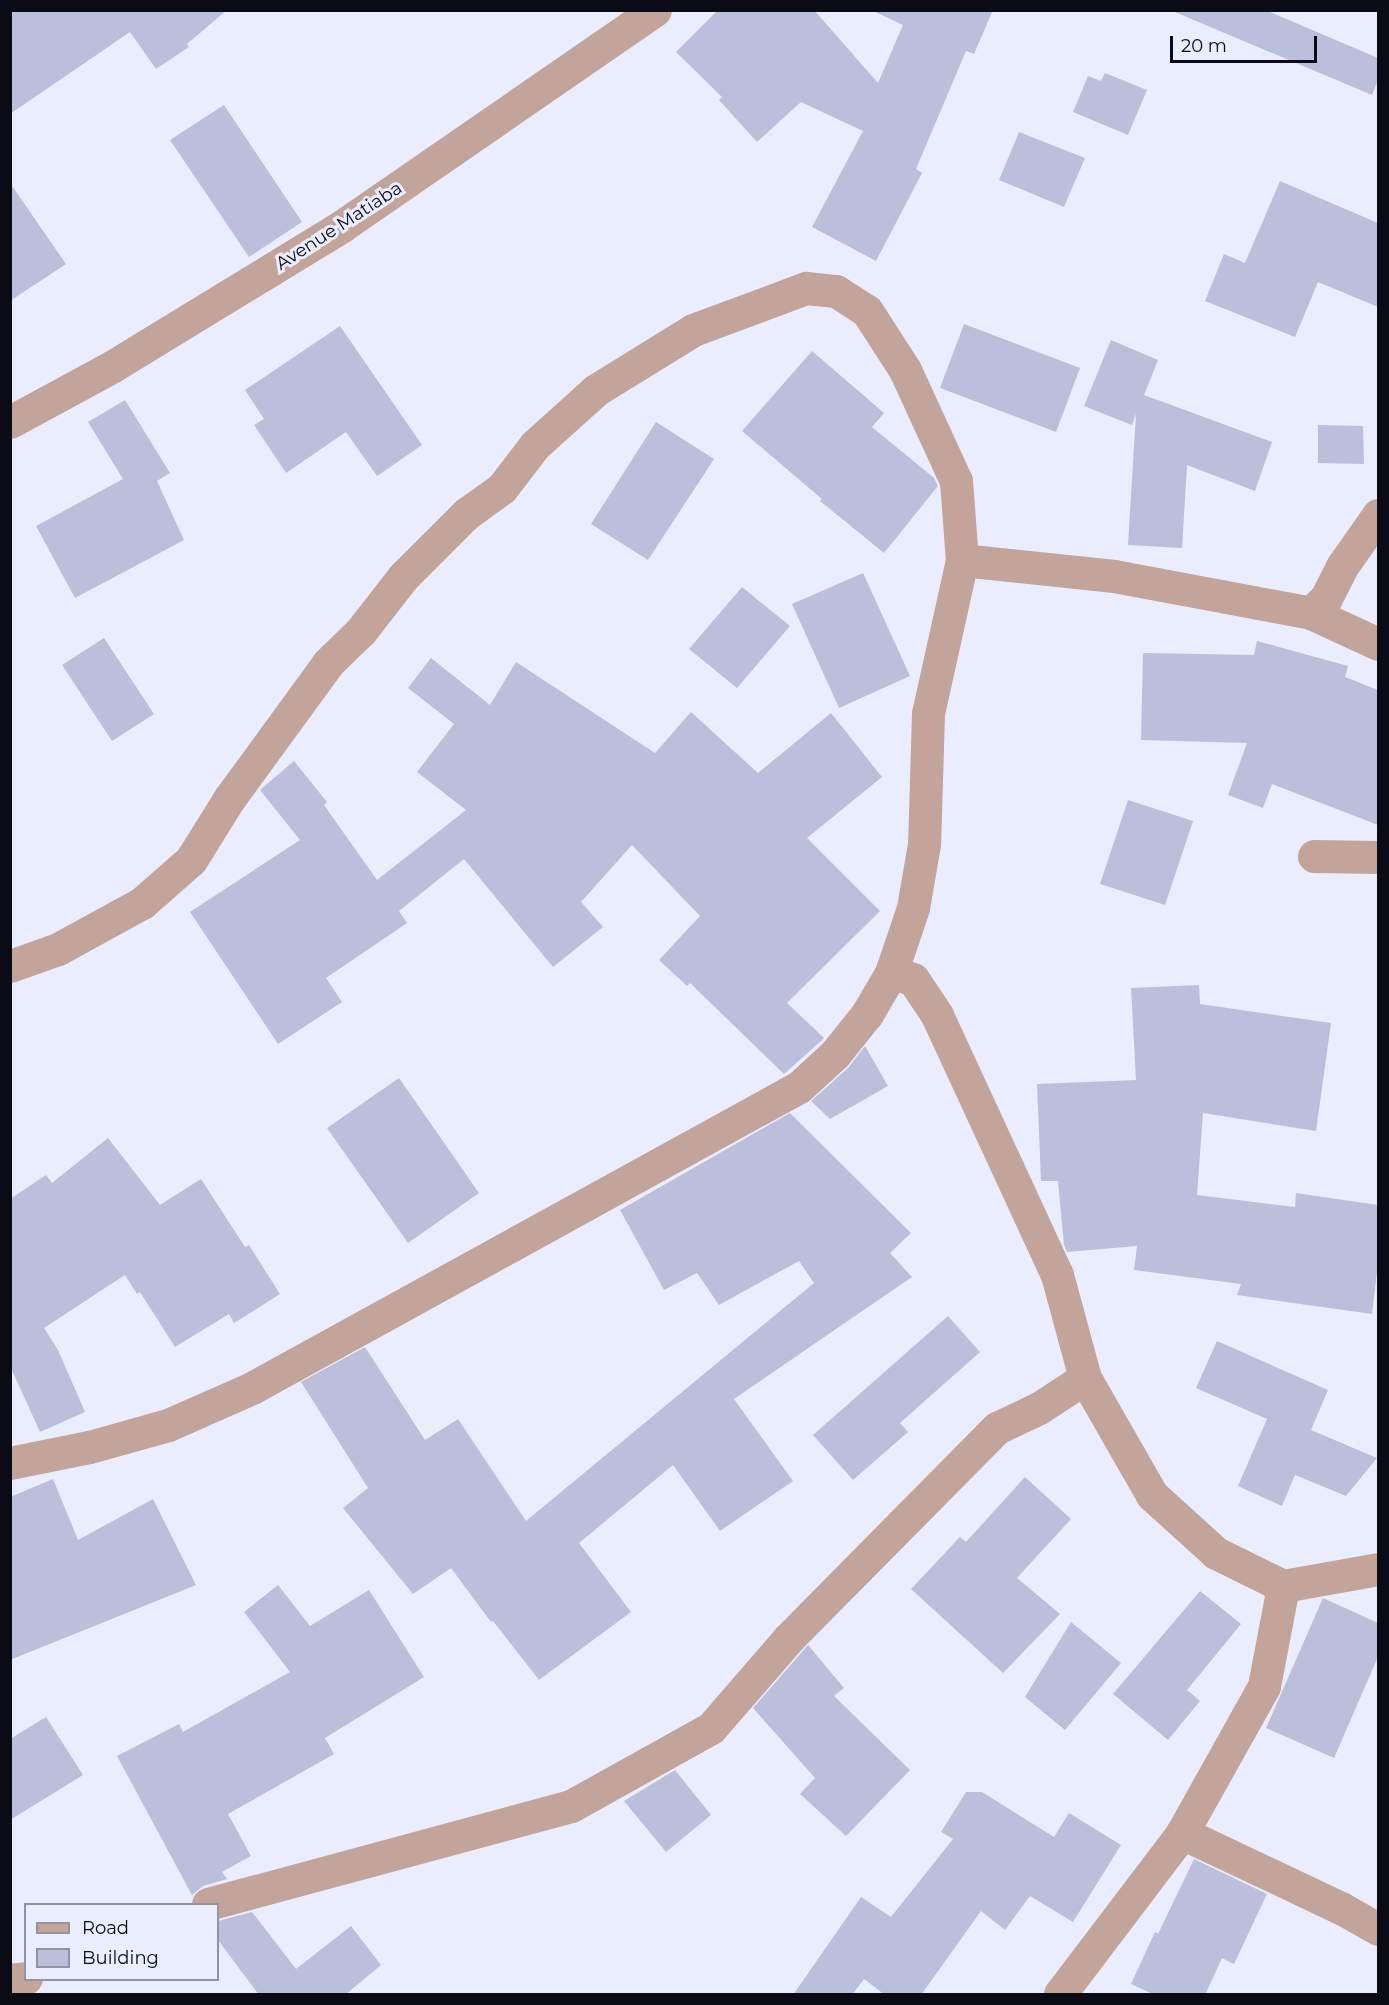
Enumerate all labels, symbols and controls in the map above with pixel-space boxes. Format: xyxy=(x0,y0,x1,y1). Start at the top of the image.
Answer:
scale bar xyxy=(1173,24,1320,62)
text: 20 m xyxy=(1181,35,1227,57)
street label: Avenue Matiaba xyxy=(272,177,406,275)
legend xyxy=(24,1903,219,1981)
text: Road xyxy=(82,1917,129,1939)
text: Building xyxy=(82,1947,159,1969)

